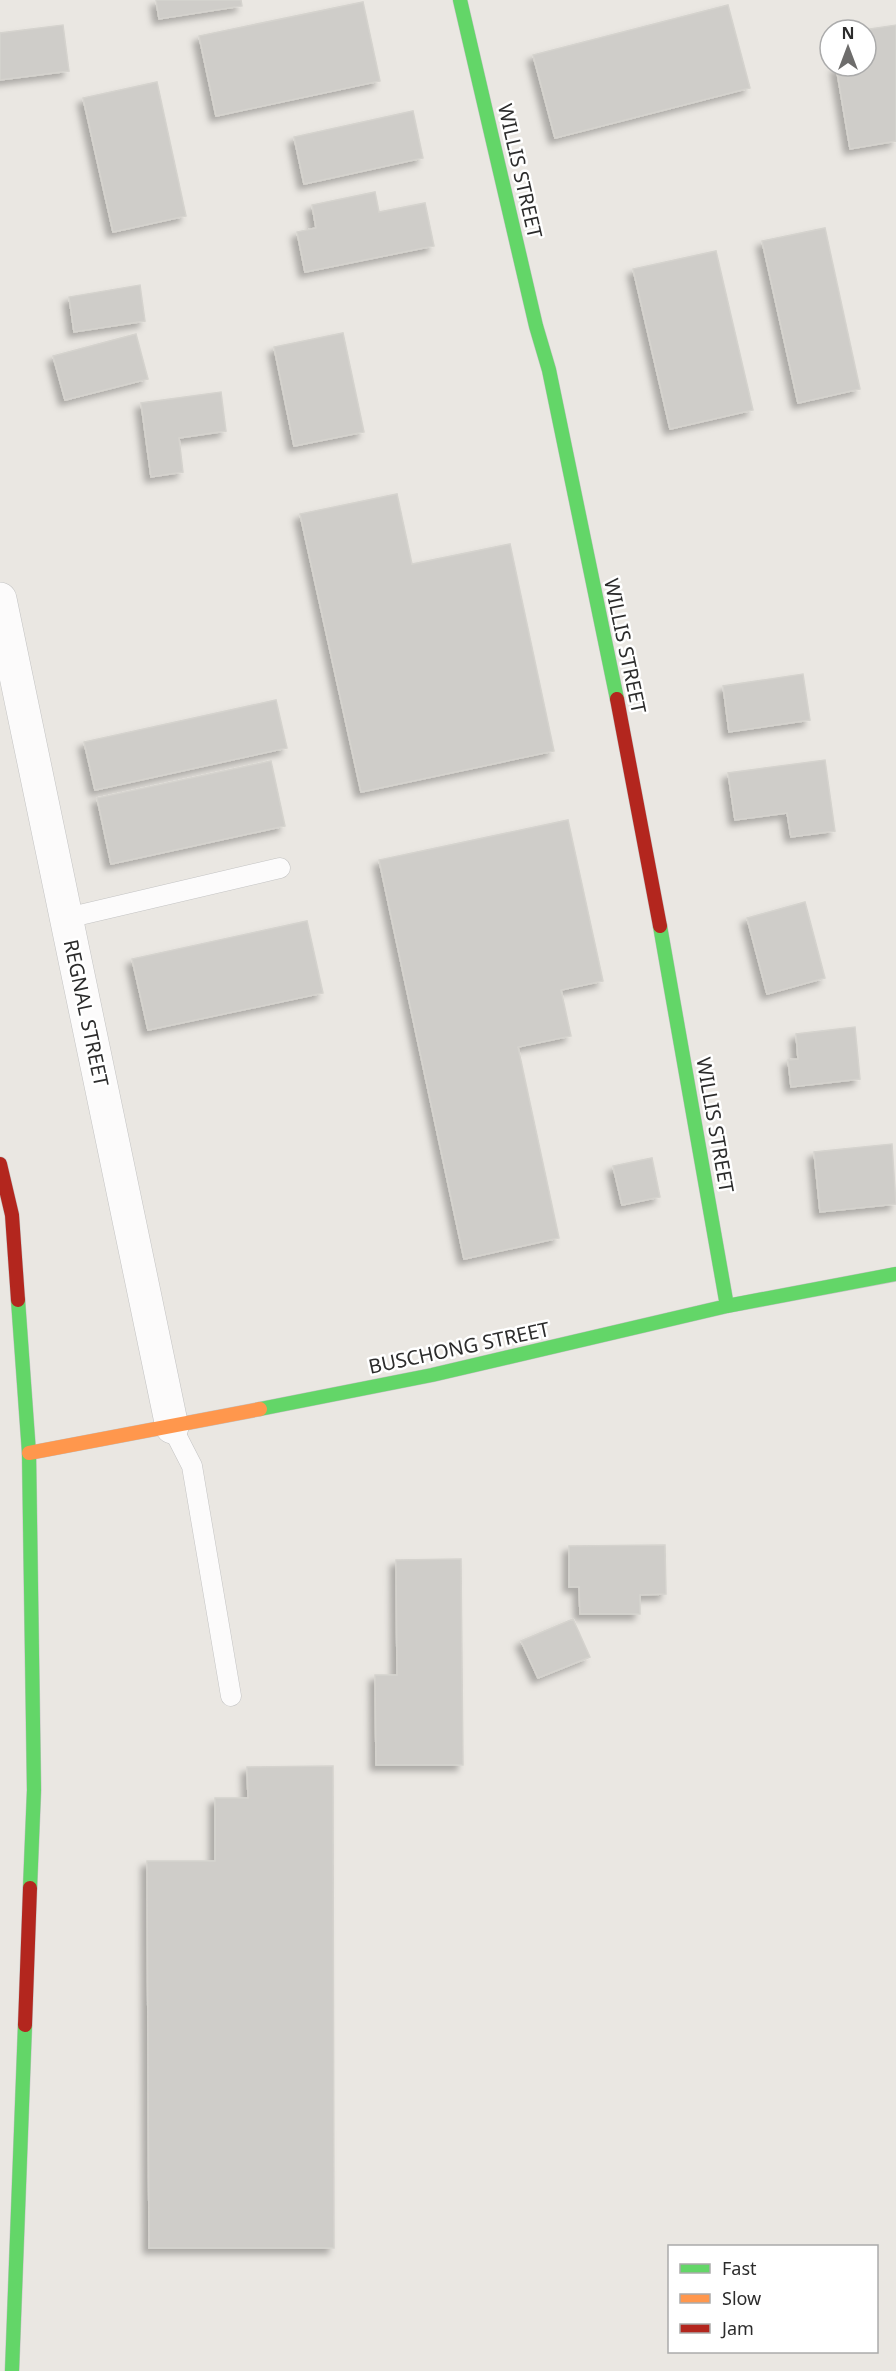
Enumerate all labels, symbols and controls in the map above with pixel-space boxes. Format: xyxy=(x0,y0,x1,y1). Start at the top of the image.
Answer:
north arrow xyxy=(818,18,878,78)
text: N xyxy=(841,22,855,44)
street label: WILLIS STREET xyxy=(492,101,549,241)
street label: WILLIS STREET xyxy=(598,576,653,716)
street label: REGNAL STREET xyxy=(58,937,115,1089)
street label: WILLIS STREET xyxy=(690,1055,741,1195)
street label: BUSCHONG STREET xyxy=(366,1315,552,1380)
legend xyxy=(668,2245,878,2353)
text: Fast xyxy=(722,2256,757,2280)
text: Slow xyxy=(722,2286,761,2310)
text: Jam xyxy=(720,2316,754,2340)

